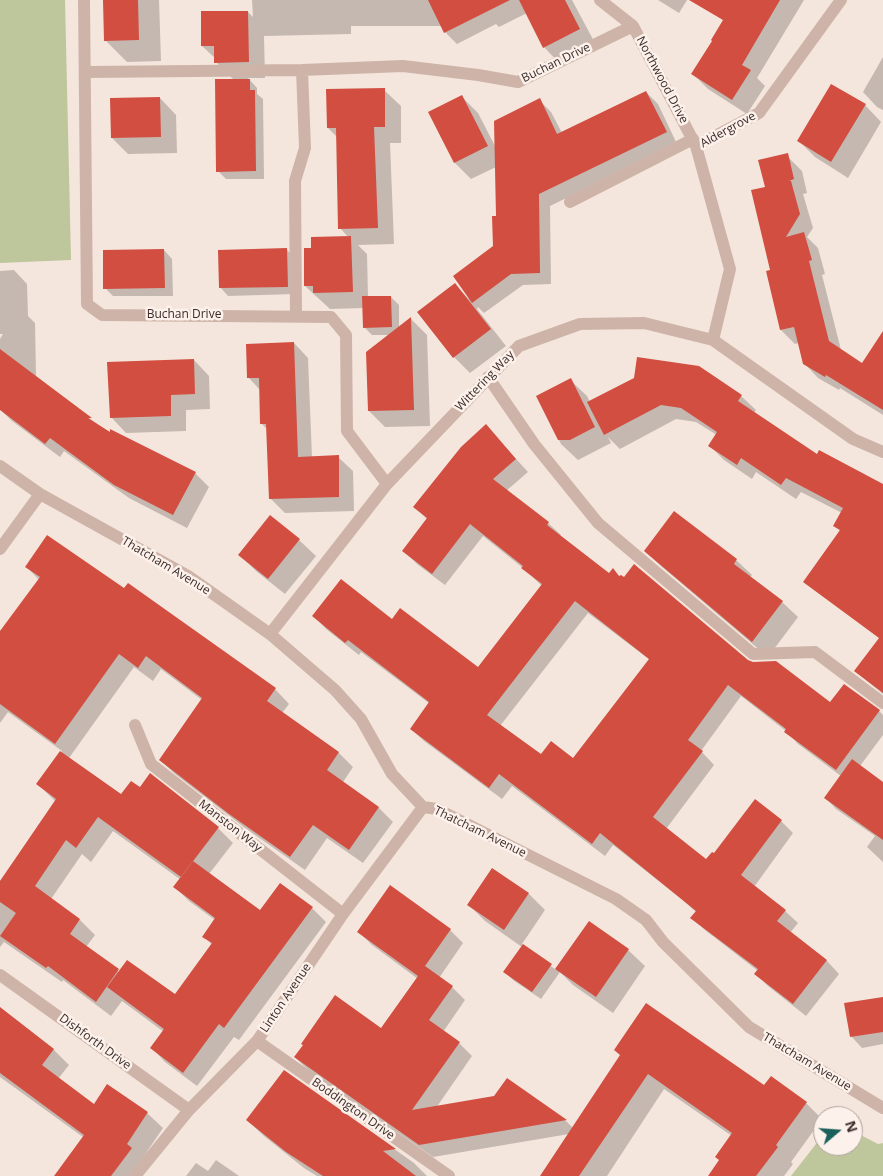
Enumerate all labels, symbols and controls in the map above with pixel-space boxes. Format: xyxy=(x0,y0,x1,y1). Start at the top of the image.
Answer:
street label: Northwood Drive xyxy=(633,34,691,126)
street label: Buchan Drive xyxy=(519,40,593,86)
street label: Aldergrove xyxy=(698,109,758,151)
street label: Buchan Drive xyxy=(147,308,221,322)
street label: Wittering Way xyxy=(453,348,517,414)
street label: Thatcham Avenue xyxy=(119,534,213,598)
street label: Manston Way xyxy=(196,797,264,855)
street label: Thatcham Avenue xyxy=(432,803,528,861)
street label: Linton Avenue xyxy=(258,961,314,1035)
street label: Dishforth Drive xyxy=(56,1011,134,1073)
street label: Thatcham Avenue xyxy=(760,1030,854,1094)
street label: Boddington Drive xyxy=(309,1075,397,1143)
north arrow xyxy=(813,1106,863,1156)
text: N xyxy=(841,1118,863,1135)

